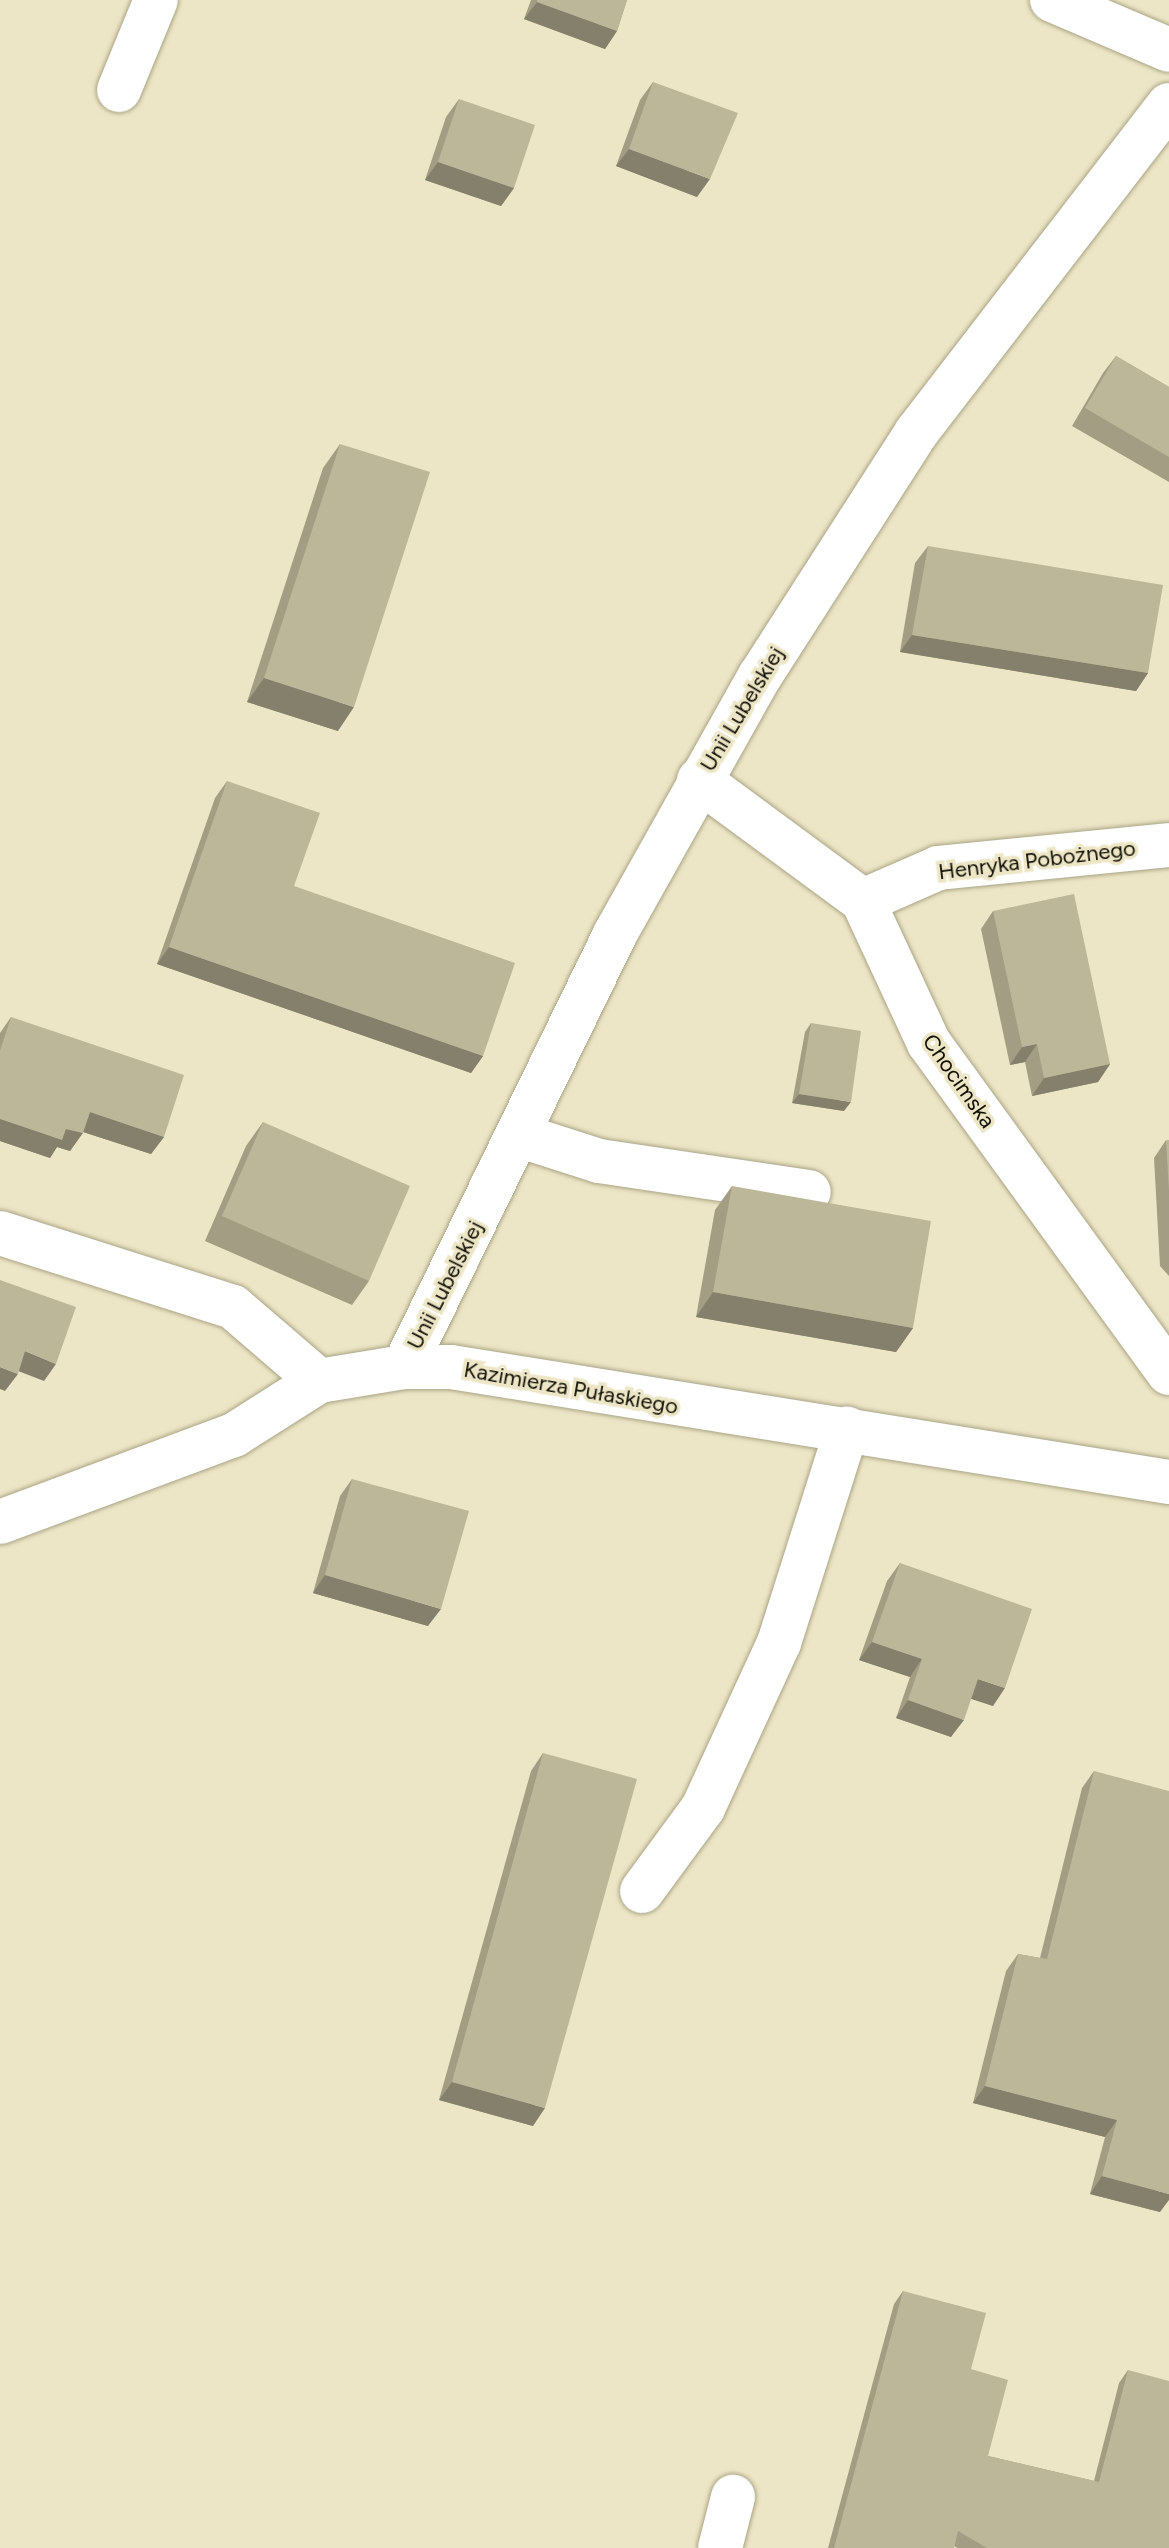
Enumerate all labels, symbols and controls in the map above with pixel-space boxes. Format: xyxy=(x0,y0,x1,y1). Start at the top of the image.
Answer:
street label: Unii Lubelskiej xyxy=(694,642,790,776)
street label: Henryka Pobożnego xyxy=(937,835,1137,885)
street label: Chocimska xyxy=(917,1029,1001,1133)
street label: Unii Lubelskiej xyxy=(401,1216,489,1354)
street label: Kazimierza Pułaskiego xyxy=(462,1356,680,1420)

